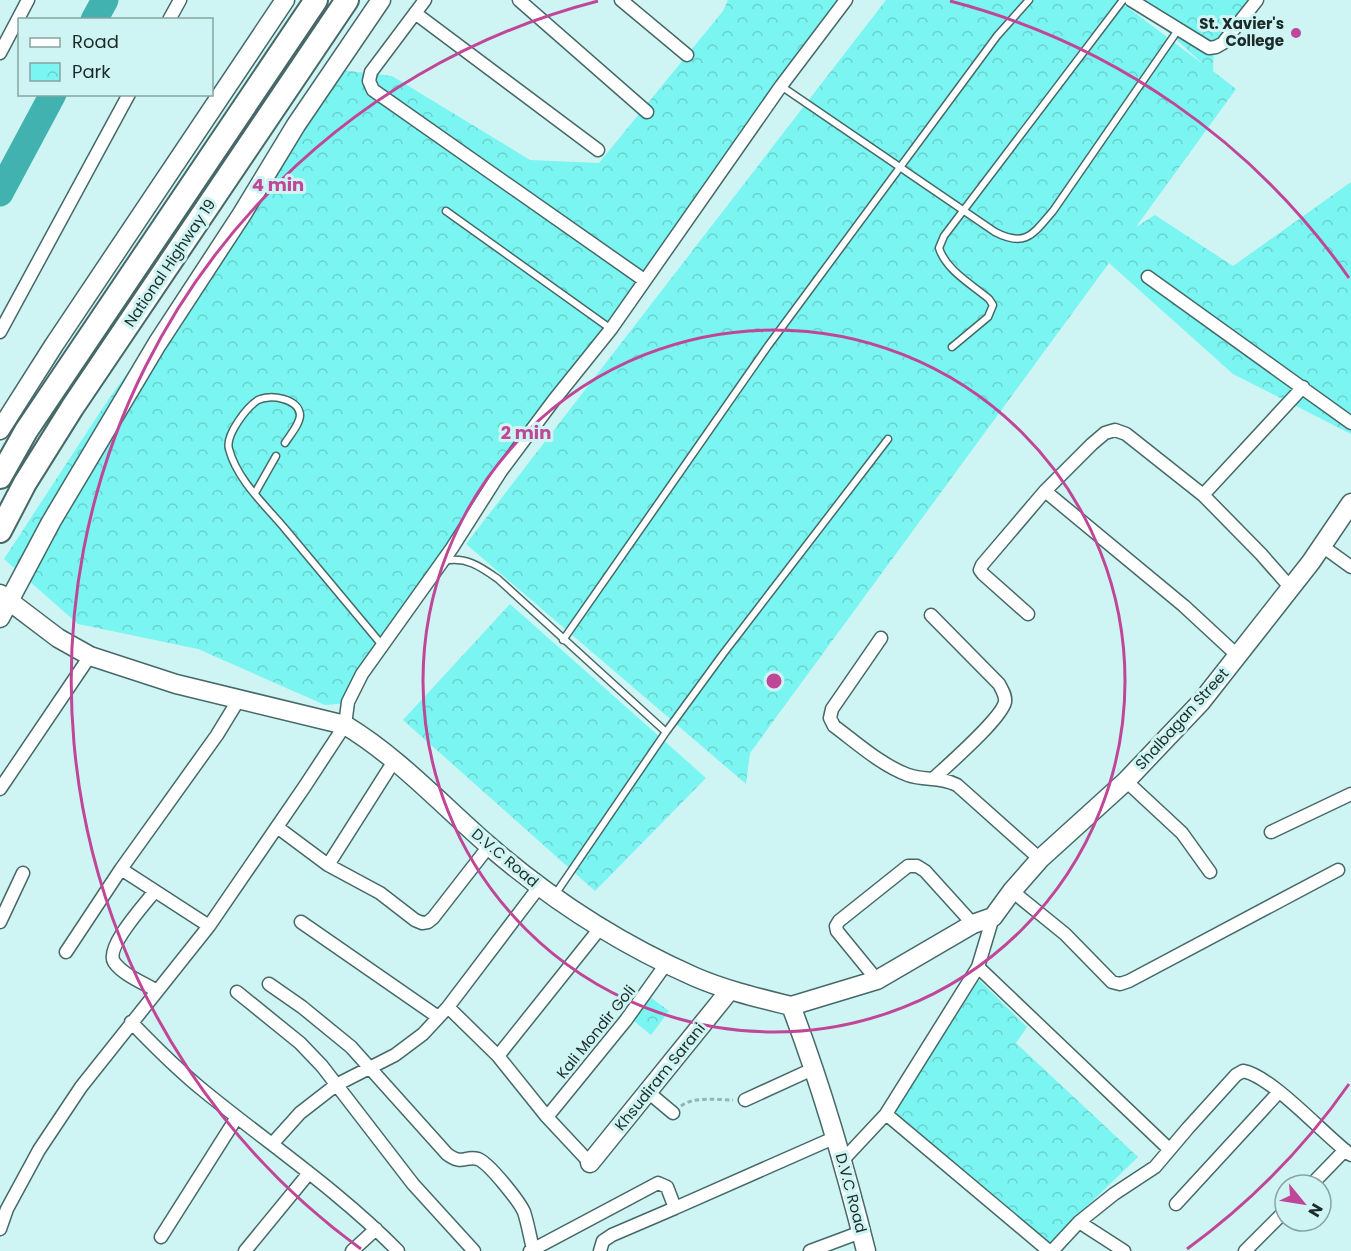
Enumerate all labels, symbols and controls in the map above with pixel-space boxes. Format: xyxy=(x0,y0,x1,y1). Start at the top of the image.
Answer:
place label: St. Xavier's College xyxy=(1199,13,1284,51)
legend xyxy=(18,18,213,96)
marker: St. Xavier's College xyxy=(1289,26,1303,40)
text: Road xyxy=(72,29,119,54)
text: Park xyxy=(72,59,111,84)
text: 4 min xyxy=(252,172,304,197)
street label: National Highway 19 xyxy=(119,195,220,331)
text: 2 min xyxy=(501,420,551,445)
street label: Shalbagan Street xyxy=(1130,663,1233,774)
centre of rings xyxy=(764,671,784,691)
street label: D.V.C Road xyxy=(467,823,543,892)
street label: Kali Mondir Goli xyxy=(551,981,640,1083)
street label: Khsudiram Sarani xyxy=(610,1018,710,1135)
street label: D.V.C Road xyxy=(831,1151,872,1235)
north arrow xyxy=(1273,1173,1333,1233)
text: N xyxy=(1303,1199,1329,1221)

